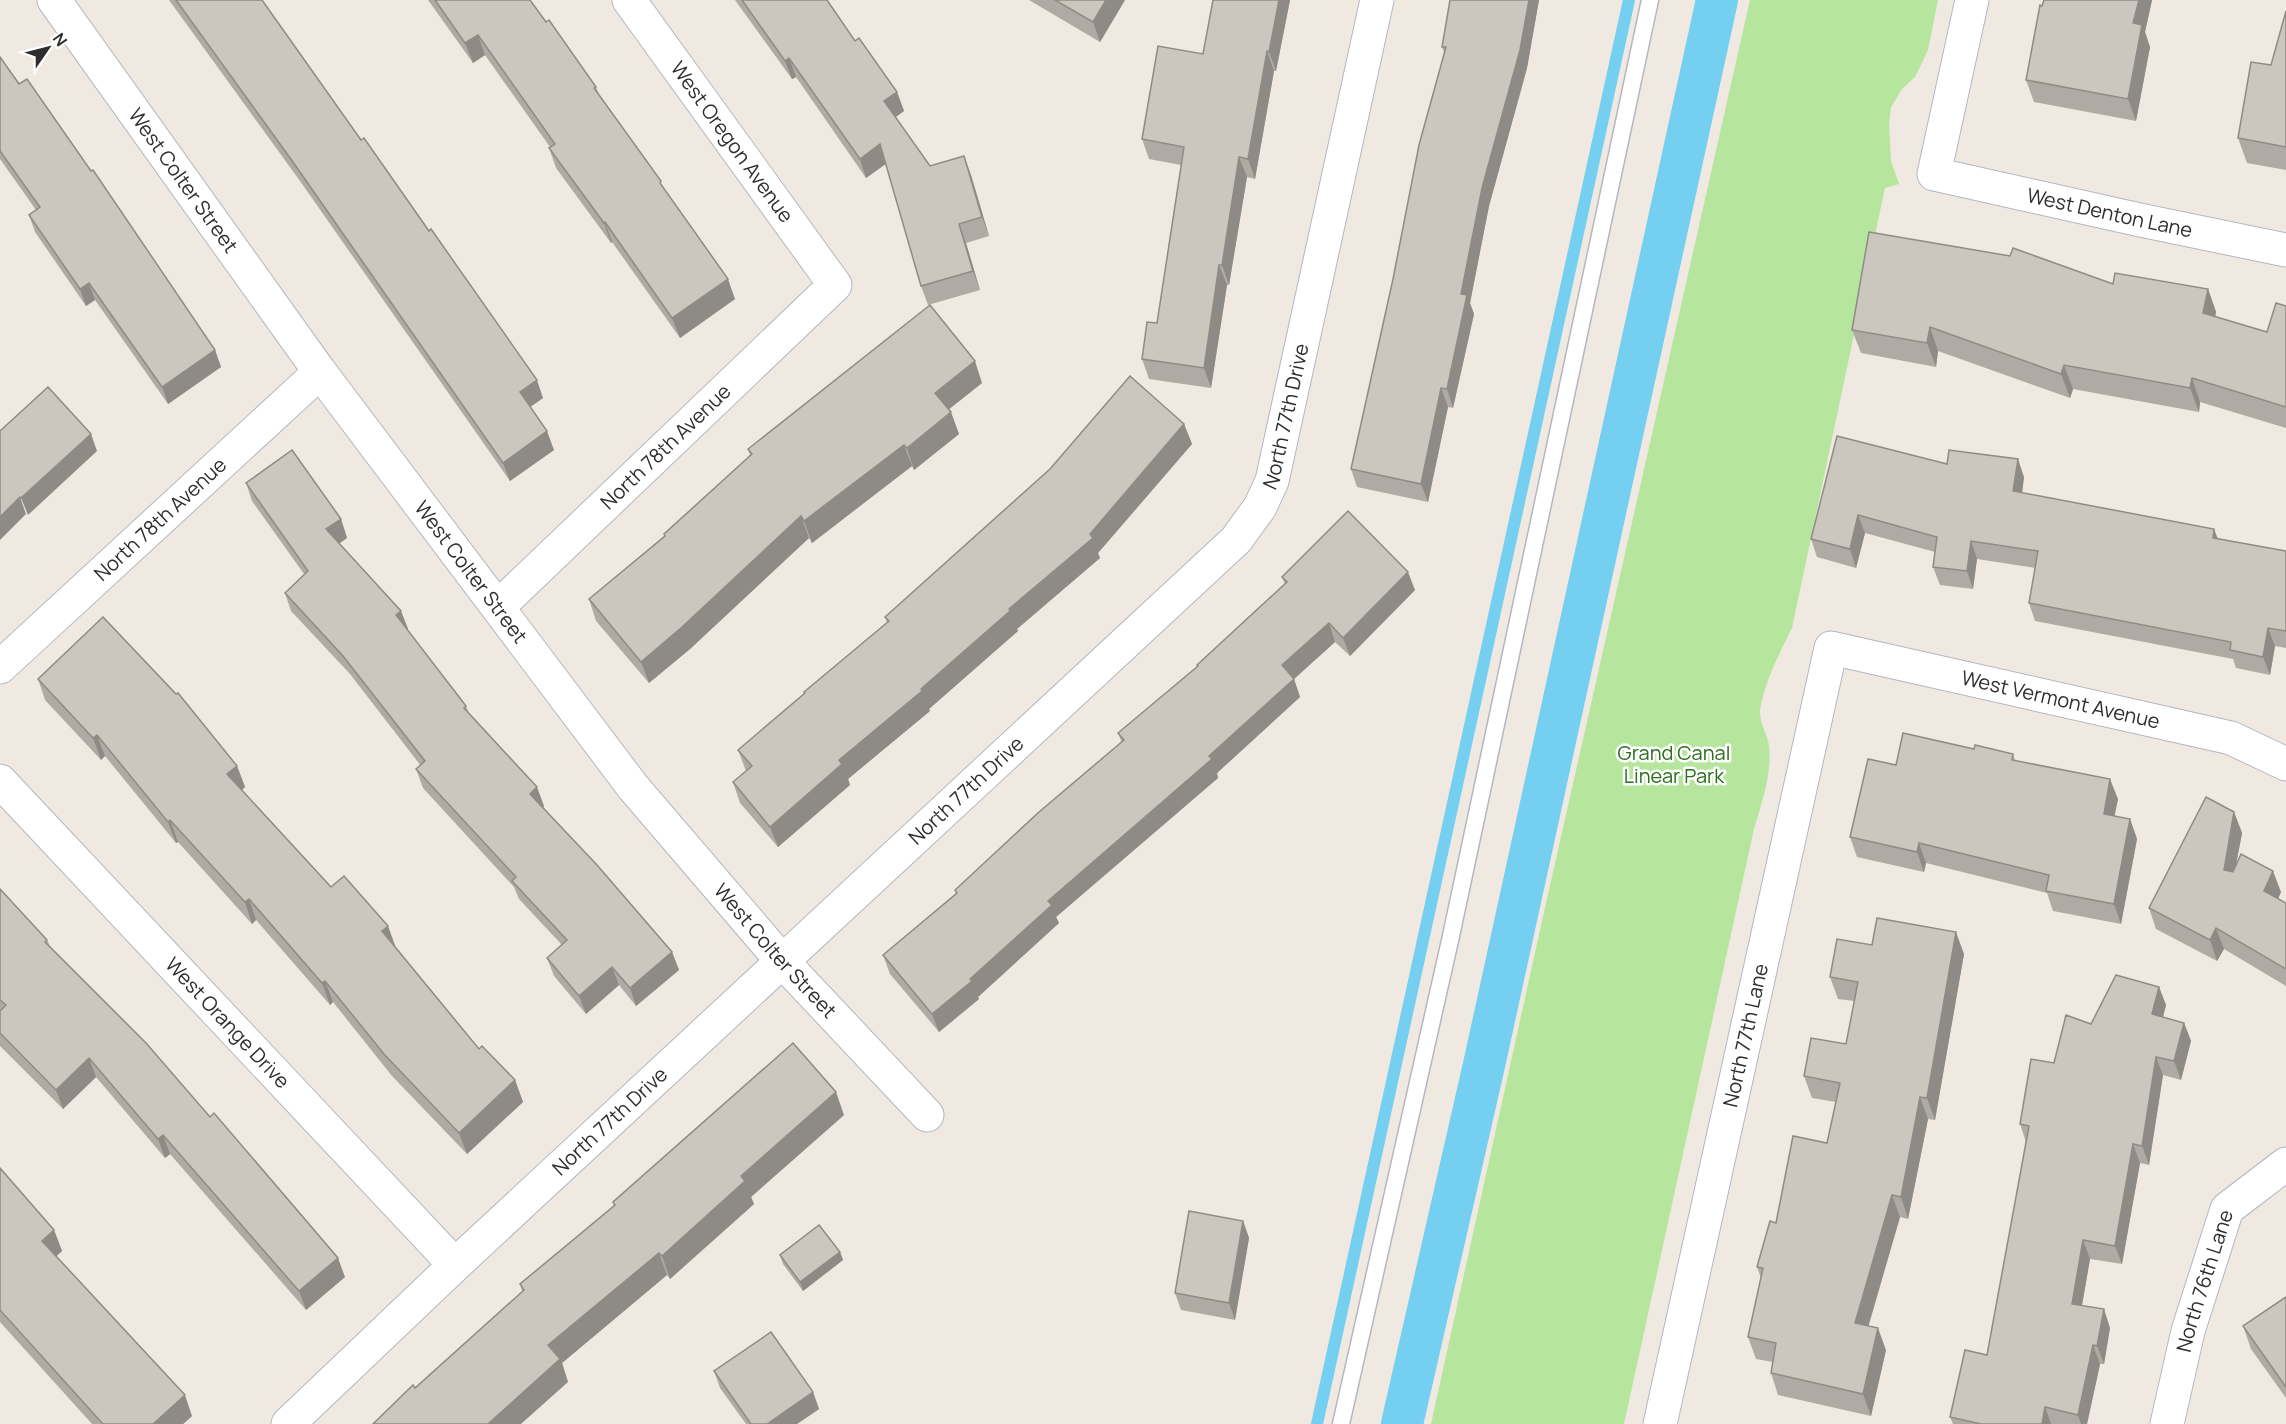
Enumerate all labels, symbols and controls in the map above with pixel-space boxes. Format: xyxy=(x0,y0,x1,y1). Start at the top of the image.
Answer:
north arrow xyxy=(18,18,78,78)
text: N xyxy=(48,28,73,50)
street label: West Oregon Avenue xyxy=(665,56,800,228)
street label: West Colter Street xyxy=(123,103,245,258)
street label: West Denton Lane xyxy=(2024,181,2195,243)
street label: North 77th Drive xyxy=(1256,341,1315,493)
street label: North 78th Avenue xyxy=(594,378,736,515)
street label: North 78th Avenue xyxy=(88,451,232,587)
street label: West Colter Street xyxy=(409,495,534,649)
street label: West Vermont Avenue xyxy=(1959,664,2163,735)
street label: North 77th Drive xyxy=(902,730,1029,850)
park label: Grand Canal Linear Park xyxy=(1618,739,1730,789)
street label: West Colter Street xyxy=(708,877,843,1024)
street label: West Orange Drive xyxy=(160,951,296,1094)
street label: North 77th Lane xyxy=(1716,961,1774,1109)
street label: North 77th Drive xyxy=(546,1061,673,1181)
street label: North 76th Lane xyxy=(2170,1206,2239,1355)

